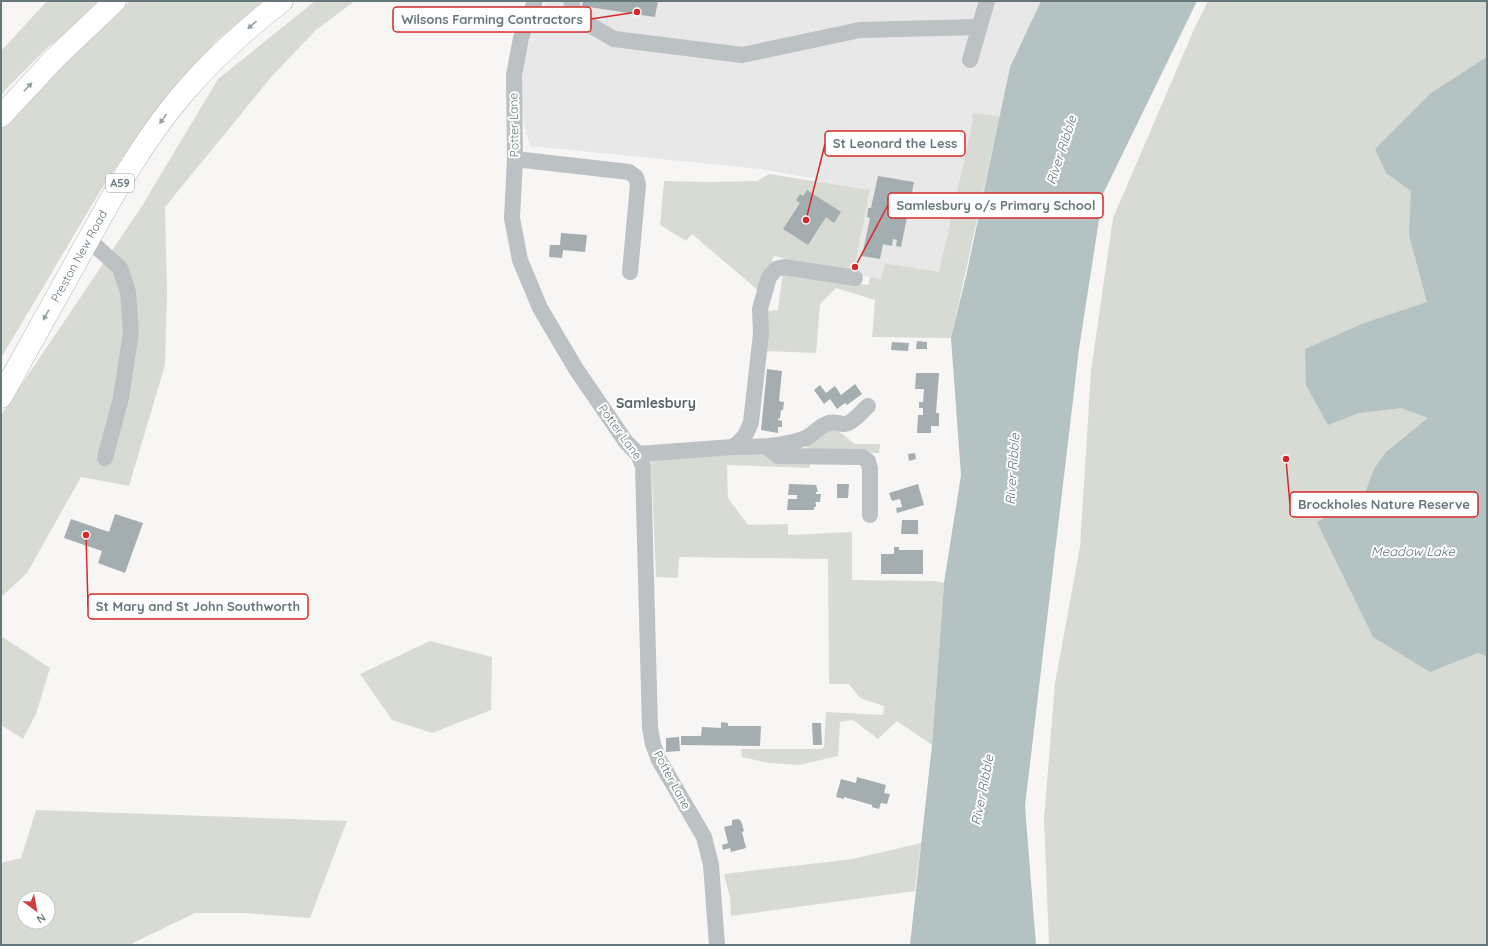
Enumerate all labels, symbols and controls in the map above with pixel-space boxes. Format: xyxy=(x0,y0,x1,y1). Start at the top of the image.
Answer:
callout: Wilsons Farming Contractors xyxy=(393,7,591,32)
text: Wilsons Farming Contractors xyxy=(401,11,583,27)
one-way arrow xyxy=(247,21,257,30)
one-way arrow xyxy=(23,82,33,92)
street label: Potter Lane xyxy=(505,92,522,157)
water label: River Ribble xyxy=(1042,113,1080,187)
one-way arrow xyxy=(158,114,167,125)
callout: St Leonard the Less xyxy=(825,131,965,156)
text: St Leonard the Less xyxy=(833,135,957,151)
road number: A59 xyxy=(106,174,134,192)
callout: Samlesbury o/s Primary School xyxy=(888,193,1103,218)
text: Samlesbury o/s Primary School xyxy=(897,197,1095,213)
street label: Preston New Road xyxy=(47,207,110,305)
one-way arrow xyxy=(43,310,50,321)
district label: Samlesbury xyxy=(616,394,696,412)
street label: Potter Lane xyxy=(595,401,646,462)
water label: River Ribble xyxy=(1002,432,1023,505)
callout: Brockholes Nature Reserve xyxy=(1290,492,1478,517)
text: Brockholes Nature Reserve xyxy=(1298,496,1470,512)
water label: Meadow Lake xyxy=(1371,543,1456,559)
callout: St Mary and St John Southworth xyxy=(88,594,308,619)
text: St Mary and St John Southworth xyxy=(96,598,300,614)
street label: Potter Lane xyxy=(651,748,694,812)
water label: River Ribble xyxy=(967,753,997,827)
north arrow xyxy=(16,890,56,930)
text: N xyxy=(34,910,48,927)

